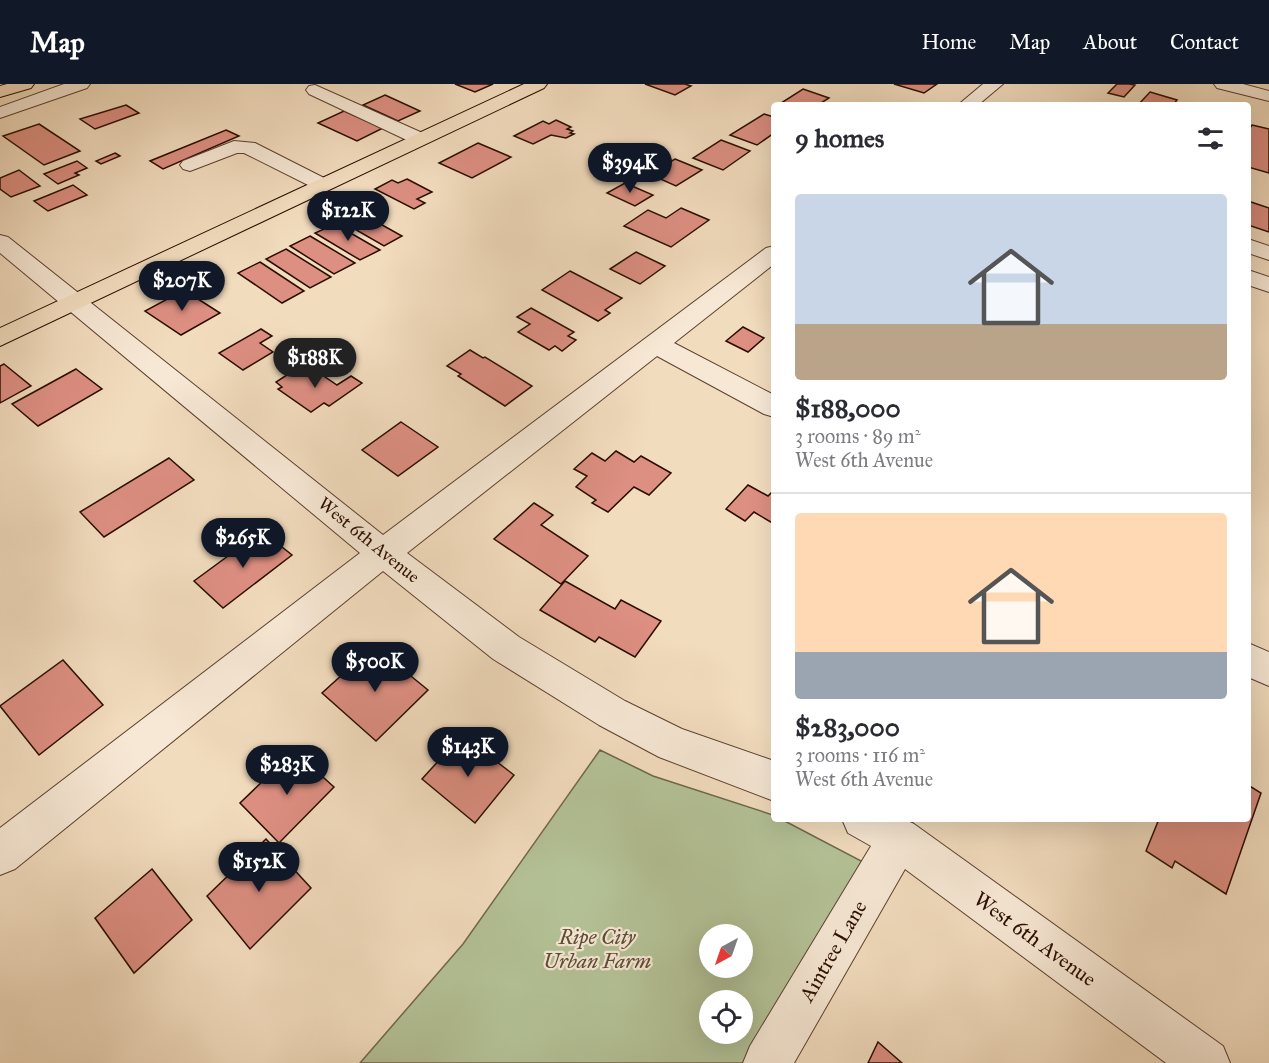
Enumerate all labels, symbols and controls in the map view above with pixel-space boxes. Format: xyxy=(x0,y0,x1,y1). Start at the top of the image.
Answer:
text: Map xyxy=(30,25,85,60)
text: Home xyxy=(921,29,976,55)
text: Map xyxy=(1009,29,1050,55)
text: About xyxy=(1083,29,1137,55)
text: Contact xyxy=(1170,29,1239,55)
text: 9 homes xyxy=(795,122,884,154)
icon: filters xyxy=(1194,122,1227,155)
pin: $394K xyxy=(588,143,672,194)
text: $394K xyxy=(602,150,658,174)
pin: $122K xyxy=(306,191,390,242)
text: $122K xyxy=(321,198,375,222)
icon: home xyxy=(957,233,1065,341)
pin: $207K xyxy=(140,261,224,312)
text: $207K xyxy=(153,268,211,292)
pin: $188K xyxy=(273,338,357,389)
text: $188K xyxy=(287,345,343,369)
text: $188,000 xyxy=(795,392,901,424)
text: 3 rooms · 89 m² xyxy=(795,424,920,448)
text: West 6th Avenue xyxy=(795,448,933,472)
street label: West 6th Avenue xyxy=(314,492,424,588)
pin: $265K xyxy=(201,518,285,569)
text: $265K xyxy=(215,525,271,549)
icon: home xyxy=(957,552,1065,660)
pin: $500K xyxy=(333,642,417,693)
text: $500K xyxy=(346,649,404,673)
text: $283,000 xyxy=(795,711,900,743)
pin: $143K xyxy=(426,727,510,778)
text: $143K xyxy=(441,734,495,758)
text: 3 rooms · 116 m² xyxy=(795,743,925,767)
pin: $283K xyxy=(245,745,329,796)
text: $283K xyxy=(260,752,314,776)
text: West 6th Avenue xyxy=(795,767,933,791)
pin: $152K xyxy=(217,842,301,893)
text: $152K xyxy=(232,849,286,873)
street label: West 6th Avenue xyxy=(969,886,1101,992)
street label: Aintree Lane xyxy=(793,895,873,1007)
park label: Ripe City Urban Farm xyxy=(543,924,651,974)
north arrow xyxy=(699,924,753,978)
map controls xyxy=(699,924,753,1044)
button: locate xyxy=(699,990,753,1044)

